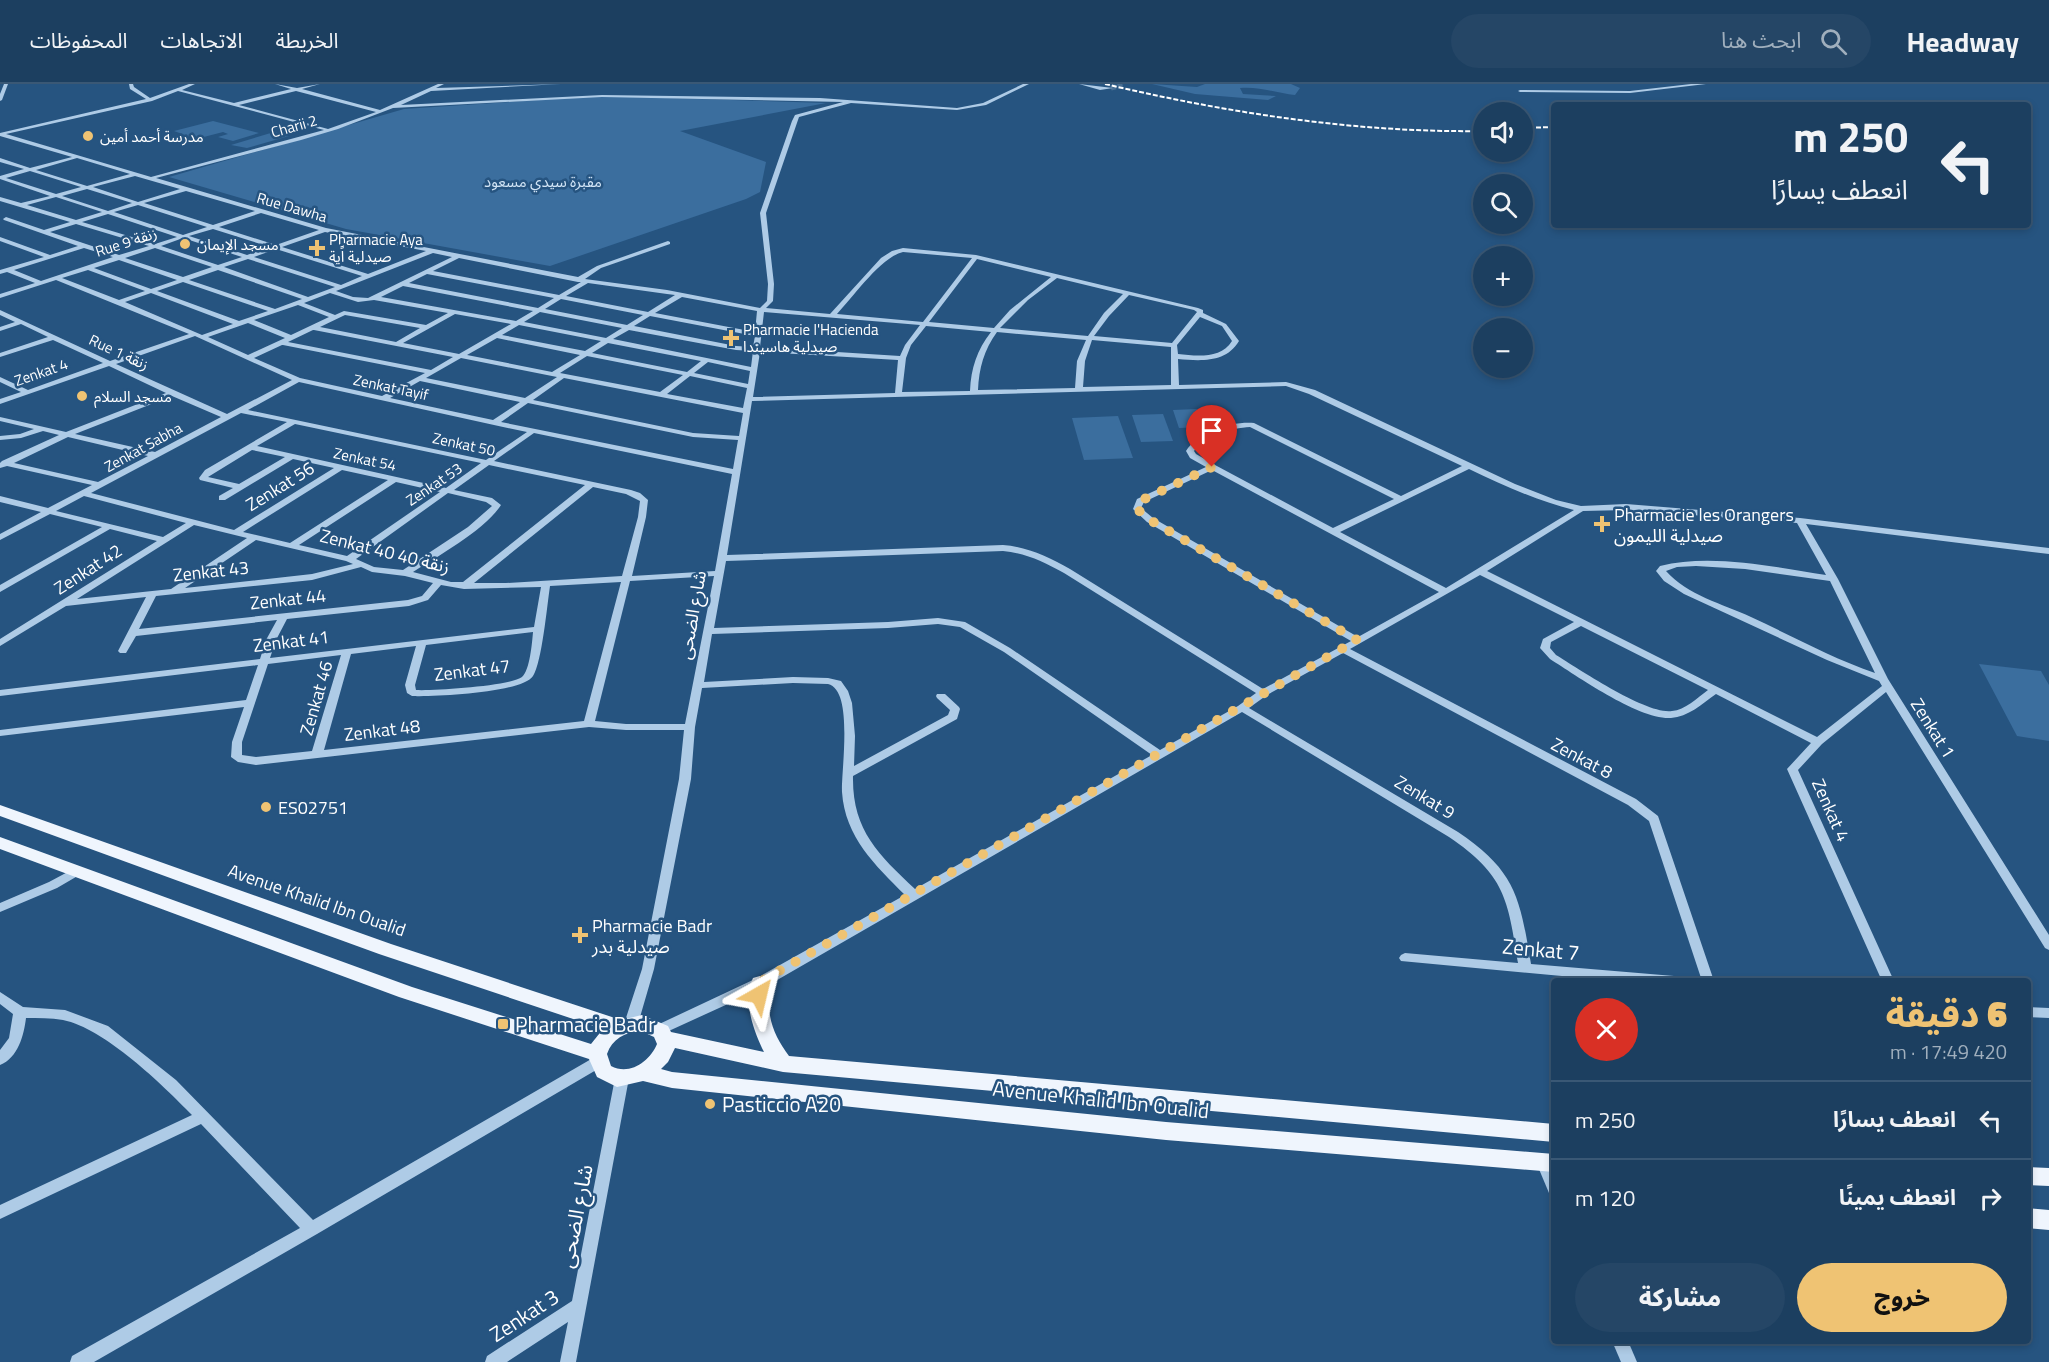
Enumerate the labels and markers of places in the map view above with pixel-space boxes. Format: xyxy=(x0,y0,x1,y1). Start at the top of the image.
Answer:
place label: مدرسة أحمد أمين xyxy=(100,125,204,148)
marker: مدرسة أحمد أمين xyxy=(81,129,95,143)
place label: Pharmacie Aya صيدلية اًية xyxy=(329,228,423,268)
place label: مسجد الإيمان xyxy=(197,233,279,256)
marker: مسجد الإيمان xyxy=(178,237,192,251)
marker: Pharmacie Aya صيدلية اًية xyxy=(310,241,324,255)
place label: Pharmacie l'Hacienda صيدلية هاسيندا xyxy=(743,318,879,358)
marker: Pharmacie l'Hacienda صيدلية هاسيندا xyxy=(724,331,738,345)
place label: مسجد السلام xyxy=(94,385,172,408)
marker: مسجد السلام xyxy=(75,389,89,403)
pin xyxy=(1186,405,1237,467)
place label: Pharmacie les Orangers صيدلية الليمون xyxy=(1614,501,1794,549)
marker: Pharmacie les Orangers صيدلية الليمون xyxy=(1595,517,1609,531)
place label: ES02751 xyxy=(278,794,348,821)
marker: ES02751 xyxy=(259,800,273,814)
place label: Pharmacie Badr صيدلية بدر xyxy=(591,912,712,960)
marker: Pharmacie Badr صيدلية بدر xyxy=(573,928,587,942)
place label: Pharmacie Badr xyxy=(515,1008,655,1040)
marker: Pharmacie Badr xyxy=(496,1017,510,1031)
place label: Pasticcio A20 xyxy=(722,1088,841,1120)
marker: Pasticcio A20 xyxy=(703,1097,717,1111)

